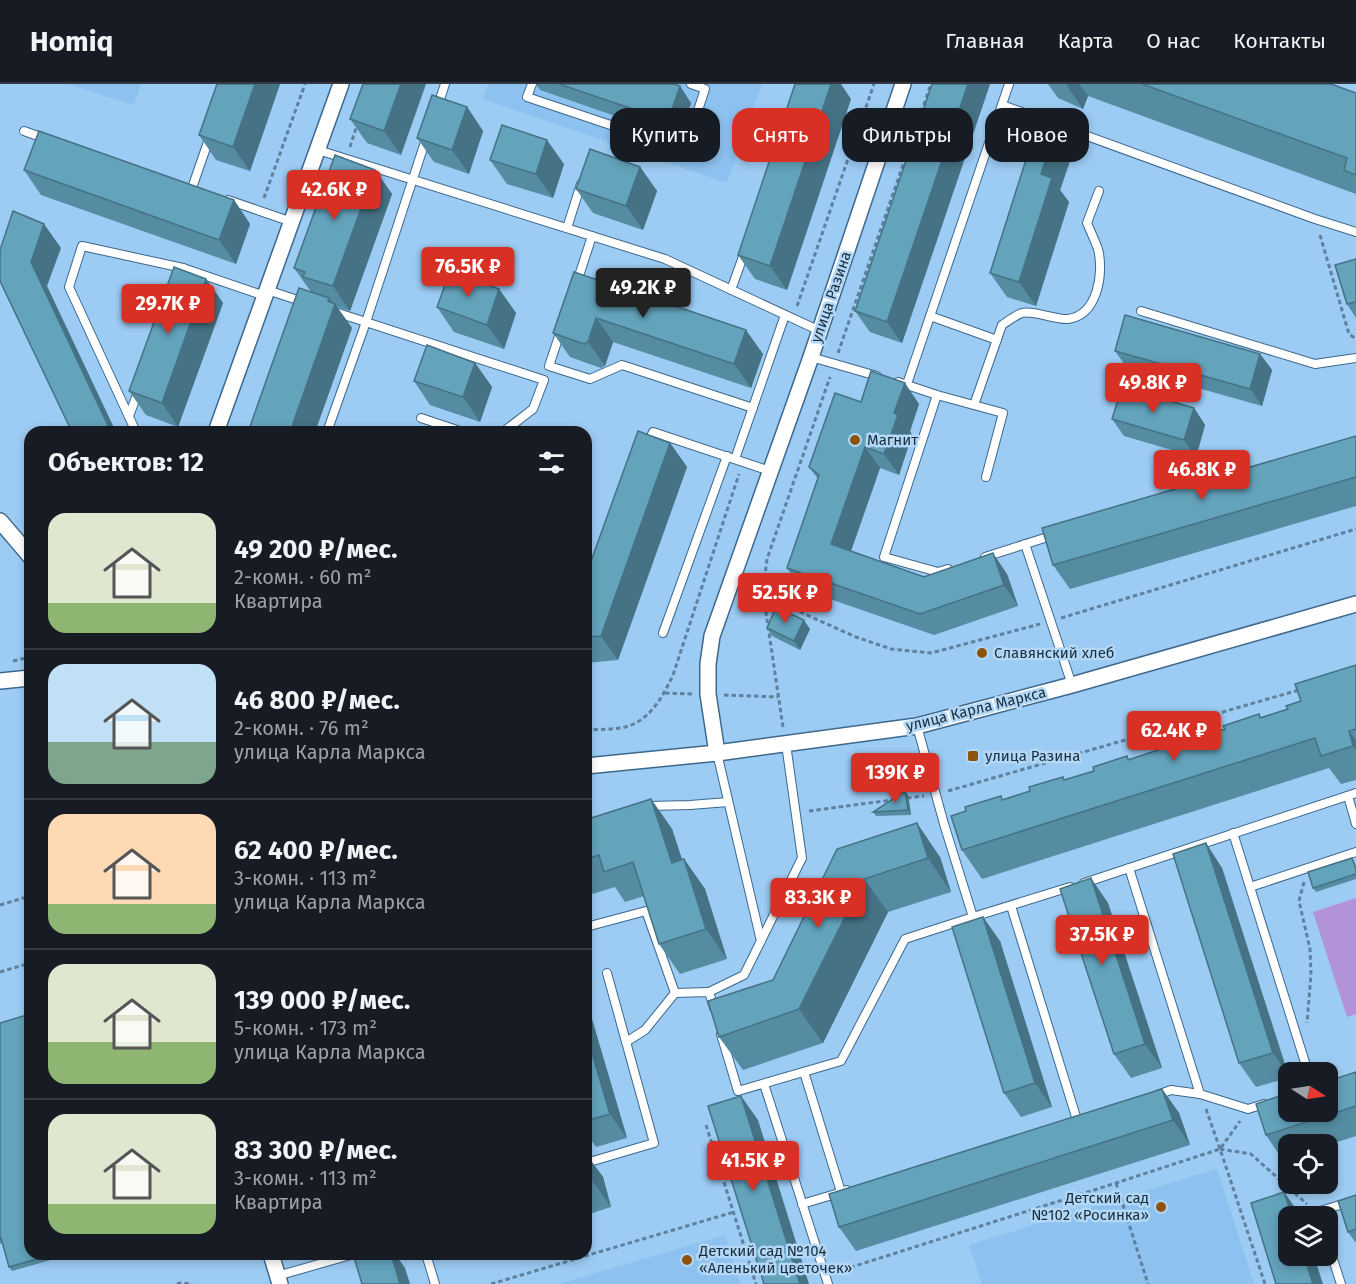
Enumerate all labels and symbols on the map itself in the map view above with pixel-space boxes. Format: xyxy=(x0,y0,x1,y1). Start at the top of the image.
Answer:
pin: 42.6K ₽ xyxy=(279,170,389,221)
pin: 76.5K ₽ xyxy=(413,247,523,298)
street label: улица Разина xyxy=(807,249,855,345)
pin: 49.2K ₽ xyxy=(588,268,698,319)
pin: 29.7K ₽ xyxy=(113,284,223,335)
pin: 49.8K ₽ xyxy=(1098,363,1208,414)
place label: Магнит xyxy=(867,431,918,449)
marker: Магнит xyxy=(848,433,862,447)
pin: 46.8K ₽ xyxy=(1147,450,1257,501)
pin: 52.5K ₽ xyxy=(730,573,840,624)
place label: Славянский хлеб xyxy=(994,644,1115,662)
marker: Славянский хлеб xyxy=(975,646,989,660)
street label: улица Карла Маркса xyxy=(904,683,1048,735)
pin: 62.4K ₽ xyxy=(1119,711,1229,762)
place label: улица Разина xyxy=(985,747,1080,765)
marker: улица Разина xyxy=(966,749,980,763)
pin: 139K ₽ xyxy=(846,753,944,804)
pin: 83.3K ₽ xyxy=(763,878,873,929)
pin: 37.5K ₽ xyxy=(1047,915,1157,966)
north arrow xyxy=(1278,1062,1338,1122)
pin: 41.5K ₽ xyxy=(698,1141,808,1192)
place label: Детский сад №102 «Росинка» xyxy=(1031,1189,1149,1224)
marker: Детский сад №102 «Росинка» xyxy=(1154,1200,1168,1214)
place label: Детский сад №104 «Аленький цветочек» xyxy=(698,1242,852,1277)
marker: Детский сад №104 «Аленький цветочек» xyxy=(680,1253,694,1267)

